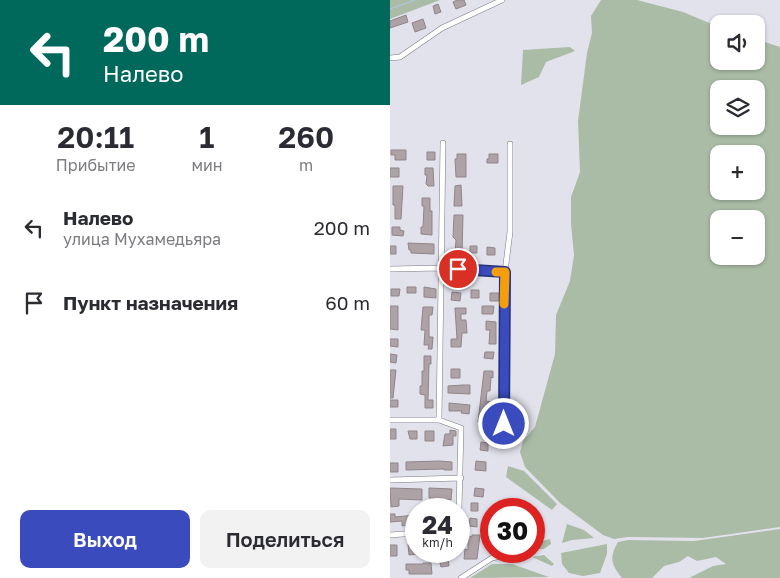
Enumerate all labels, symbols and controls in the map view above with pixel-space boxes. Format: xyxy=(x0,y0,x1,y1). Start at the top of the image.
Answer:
map controls xyxy=(710,15,765,265)
button: sound xyxy=(710,15,765,70)
text: 200 m xyxy=(103,18,209,60)
icon: left xyxy=(20,20,85,85)
text: Налево xyxy=(103,60,183,87)
button: layers xyxy=(710,80,765,135)
text: 20:11 xyxy=(57,119,134,155)
text: 1 xyxy=(199,119,214,155)
text: 260 xyxy=(278,119,334,155)
button: + xyxy=(710,145,765,200)
text: Прибытие xyxy=(56,155,136,175)
text: мин xyxy=(191,155,222,175)
text: m xyxy=(299,155,313,175)
text: Налево xyxy=(63,206,133,229)
button: − xyxy=(710,210,765,265)
icon: left xyxy=(20,214,48,242)
text: 200 m xyxy=(314,216,370,239)
text: улица Мухамедьяра xyxy=(63,229,221,249)
pin xyxy=(437,248,479,290)
icon: arrive xyxy=(444,255,472,283)
icon: arrive xyxy=(20,289,48,317)
text: Пункт назначения xyxy=(63,291,238,314)
text: 60 m xyxy=(325,291,370,314)
position arrow xyxy=(477,397,529,449)
speed limit sign: 30 xyxy=(480,498,545,563)
text: 24 xyxy=(422,509,453,540)
button: Выход xyxy=(20,510,190,568)
button: Поделиться xyxy=(200,510,370,568)
text: km/h xyxy=(422,535,453,550)

